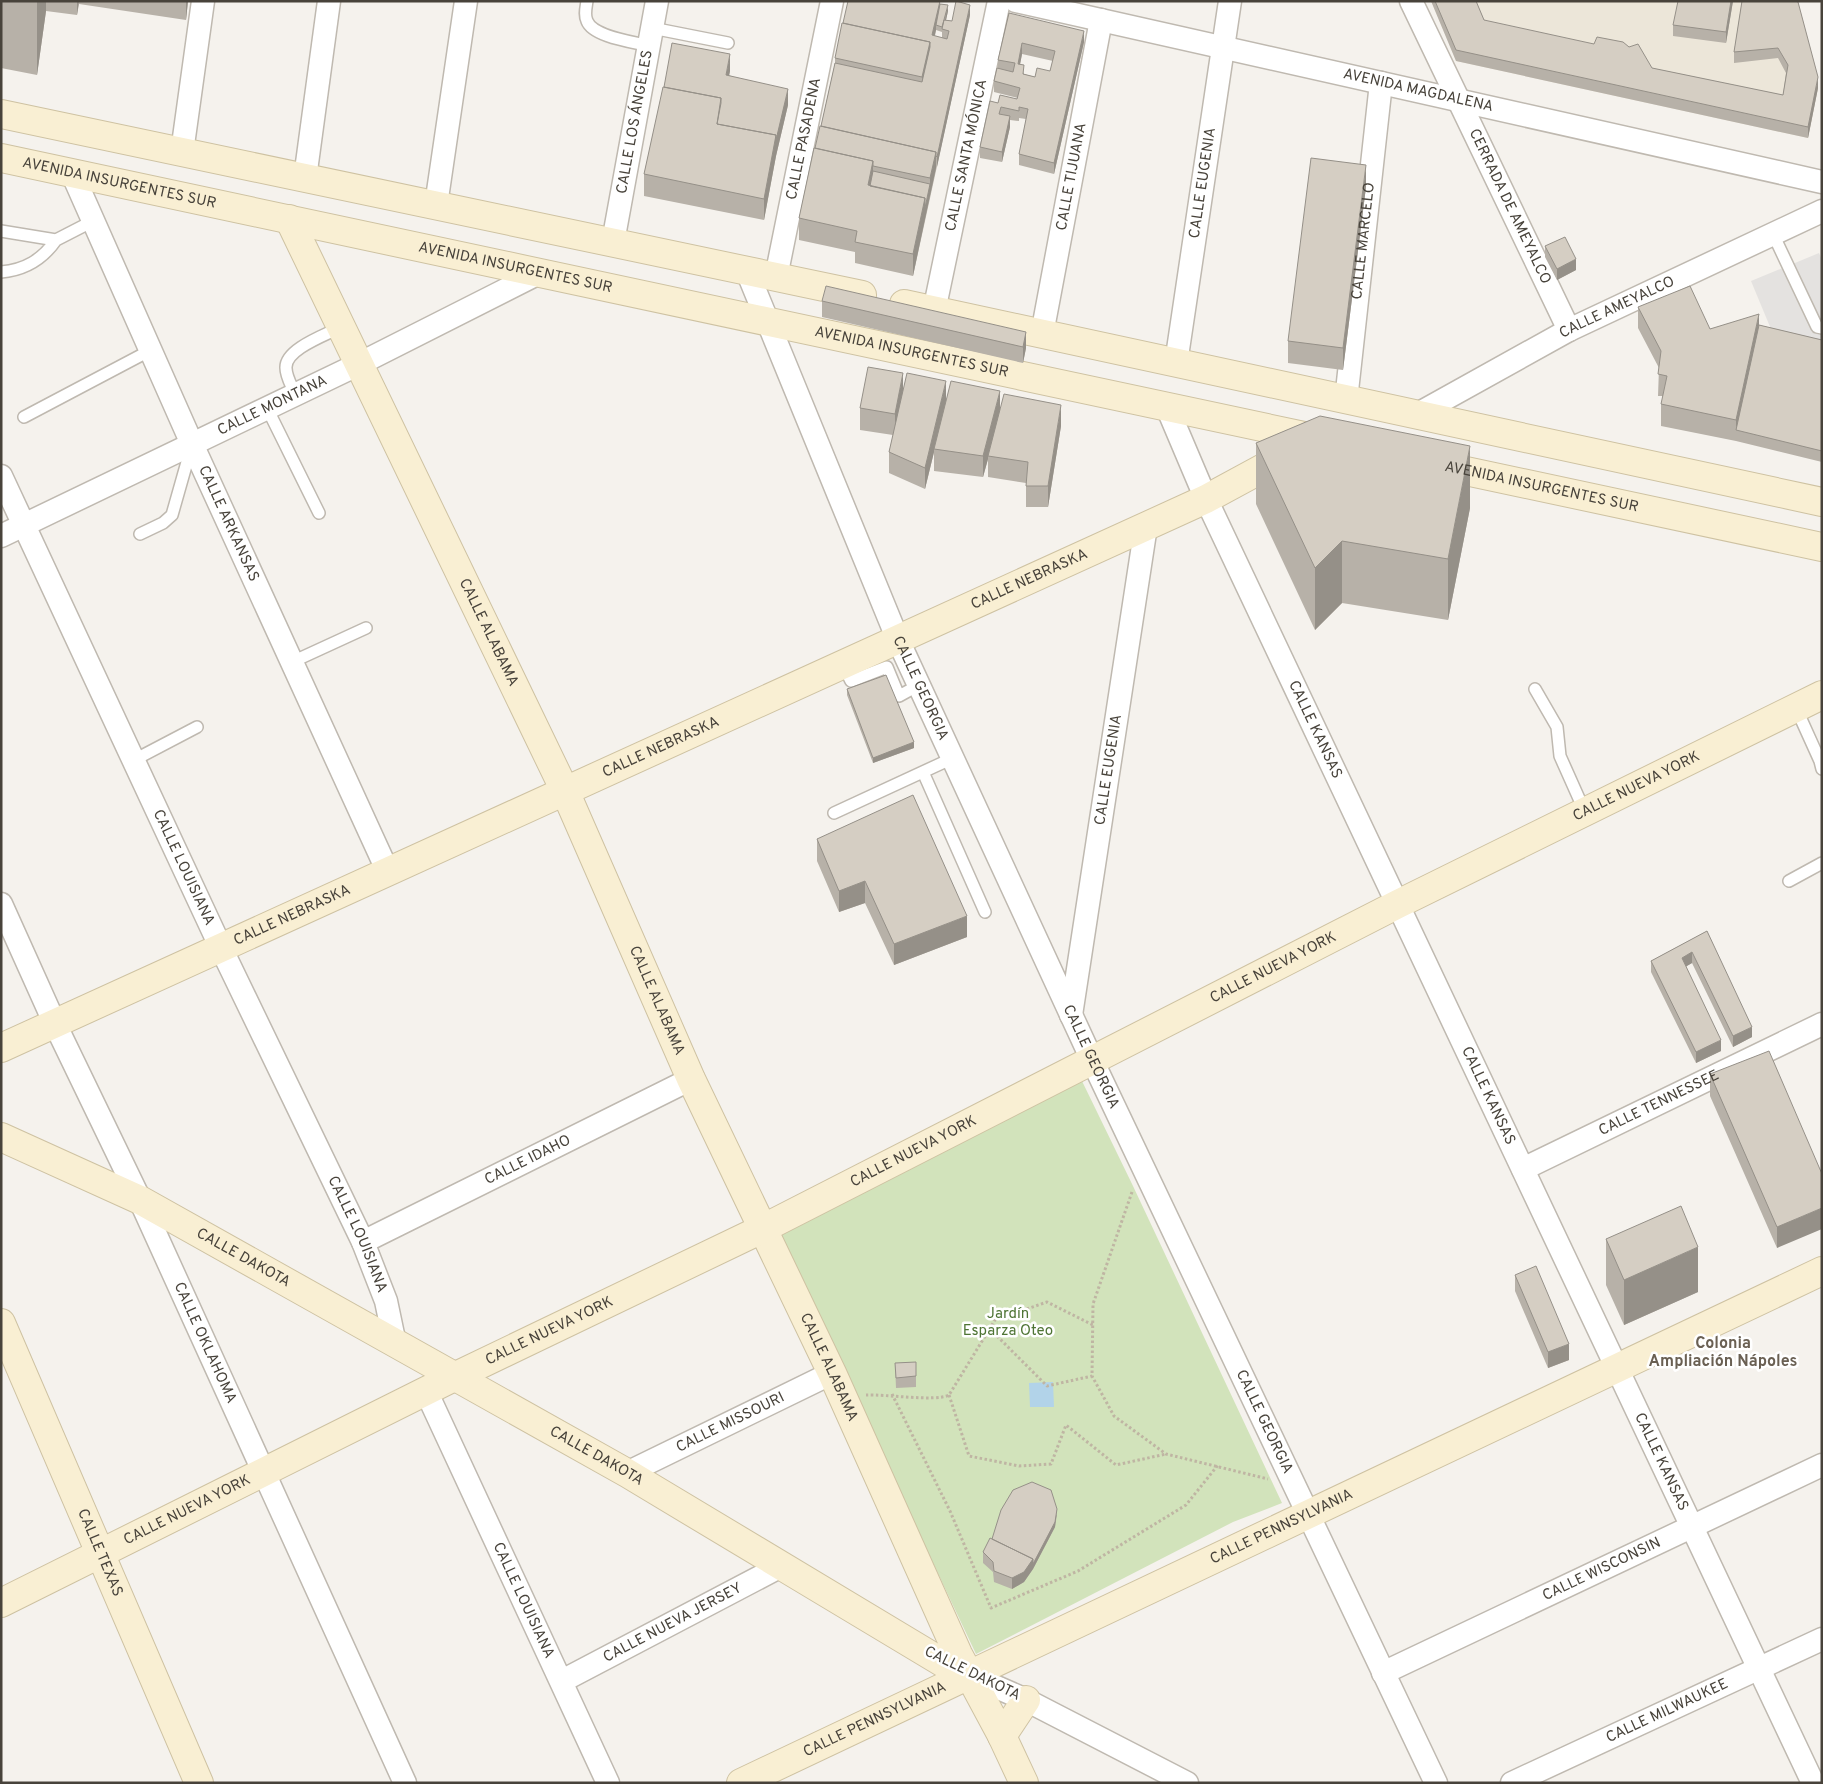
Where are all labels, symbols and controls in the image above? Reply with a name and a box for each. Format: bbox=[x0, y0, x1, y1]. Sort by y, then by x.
street label: CALLE LOS ÁNGELES bbox=[612, 49, 657, 195]
street label: AVENIDA MAGDALENA bbox=[1341, 65, 1495, 117]
street label: CALLE PASADENA bbox=[782, 76, 826, 202]
street label: CALLE SANTA MÓNICA bbox=[941, 78, 992, 233]
street label: CALLE TIJUANA bbox=[1052, 121, 1091, 232]
street label: CALLE EUGENIA bbox=[1185, 126, 1221, 240]
street label: CERRADA DE AMEYALCO bbox=[1464, 126, 1555, 287]
street label: AVENIDA INSURGENTES SUR bbox=[21, 153, 218, 213]
street label: CALLE MARCELO bbox=[1348, 181, 1379, 301]
street label: AVENIDA INSURGENTES SUR bbox=[417, 238, 614, 298]
street label: CALLE AMEYALCO bbox=[1556, 272, 1678, 343]
street label: AVENIDA INSURGENTES SUR bbox=[813, 322, 1010, 382]
street label: CALLE MONTANA bbox=[214, 371, 330, 440]
street label: AVENIDA INSURGENTES SUR bbox=[1443, 457, 1640, 517]
street label: CALLE ARKANSAS bbox=[194, 463, 263, 585]
street label: CALLE NEBRASKA bbox=[968, 545, 1091, 614]
street label: CALLE ALABAMA bbox=[454, 575, 523, 690]
street label: CALLE GEORGIA bbox=[888, 633, 953, 744]
street label: CALLE KANSAS bbox=[1284, 677, 1346, 782]
street label: CALLE NEBRASKA bbox=[599, 713, 722, 782]
street label: CALLE EUGENIA bbox=[1091, 713, 1126, 827]
street label: CALLE NUEVA YORK bbox=[1570, 747, 1703, 826]
street label: CALLE LOUISIANA bbox=[148, 806, 219, 929]
street label: CALLE NEBRASKA bbox=[231, 880, 354, 950]
street label: CALLE NUEVA YORK bbox=[1207, 928, 1340, 1008]
street label: CALLE ALABAMA bbox=[624, 943, 689, 1058]
street label: CALLE GEORGIA bbox=[1058, 1002, 1123, 1112]
street label: CALLE KANSAS bbox=[1457, 1044, 1519, 1148]
street label: CALLE TENNESSEE bbox=[1596, 1066, 1722, 1140]
street label: CALLE NUEVA YORK bbox=[847, 1111, 980, 1192]
street label: CALLE IDAHO bbox=[482, 1131, 574, 1189]
street label: CALLE LOUISIANA bbox=[323, 1173, 391, 1295]
street label: CALLE DAKOTA bbox=[193, 1224, 294, 1292]
street label: CALLE OKLAHOMA bbox=[169, 1279, 241, 1407]
street label: CALLE NUEVA YORK bbox=[482, 1292, 616, 1370]
park label: Jardín Esparza Oteo bbox=[963, 1305, 1053, 1341]
street label: CALLE ALABAMA bbox=[795, 1310, 862, 1425]
district label: Colonia Ampliación Nápoles bbox=[1649, 1334, 1798, 1372]
street label: CALLE GEORGIA bbox=[1231, 1367, 1297, 1477]
street label: CALLE MISSOURI bbox=[673, 1388, 788, 1457]
street label: CALLE KANSAS bbox=[1630, 1410, 1693, 1514]
street label: CALLE DAKOTA bbox=[546, 1422, 647, 1490]
street label: CALLE NUEVA YORK bbox=[120, 1470, 254, 1550]
street label: CALLE PENNSYLVANIA bbox=[1207, 1485, 1356, 1569]
street label: CALLE TEXAS bbox=[73, 1506, 127, 1599]
street label: CALLE WISCONSIN bbox=[1539, 1533, 1664, 1606]
street label: CALLE LOUISIANA bbox=[488, 1539, 558, 1662]
street label: CALLE NUEVA JERSEY bbox=[600, 1579, 746, 1667]
street label: CALLE DAKOTA bbox=[921, 1642, 1023, 1706]
street label: CALLE MILWAUKEE bbox=[1603, 1674, 1731, 1747]
street label: CALLE PENNSYLVANIA bbox=[800, 1678, 949, 1762]

